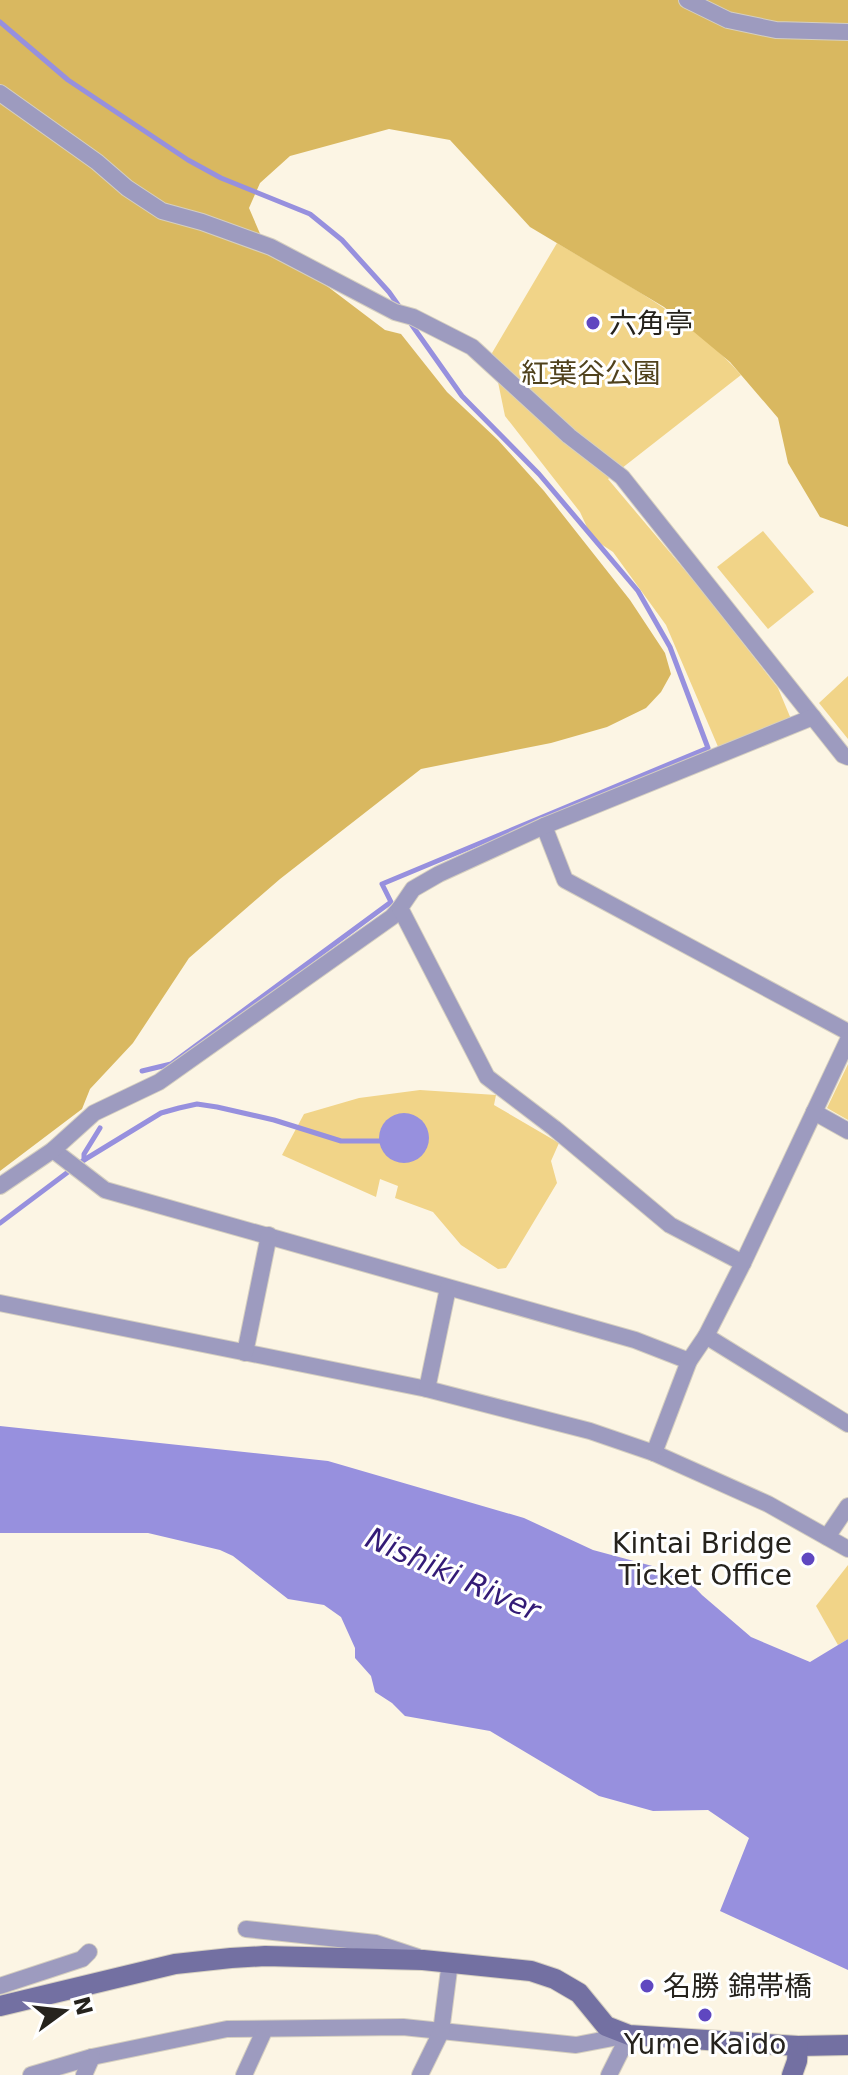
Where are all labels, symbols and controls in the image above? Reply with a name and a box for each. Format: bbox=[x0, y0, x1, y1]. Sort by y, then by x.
place label: 六角亭 bbox=[609, 307, 693, 340]
marker: 六角亭 bbox=[584, 314, 602, 332]
park label: 紅葉谷公園 bbox=[521, 357, 661, 390]
water label: Nishiki River bbox=[361, 1520, 547, 1629]
place label: Kintai Bridge Ticket Office bbox=[612, 1527, 792, 1592]
marker: Kintai Bridge Ticket Office bbox=[799, 1550, 817, 1568]
place label: 名勝 錦帯橋 bbox=[663, 1970, 812, 2003]
north arrow bbox=[24, 1971, 104, 2051]
marker: 名勝 錦帯橋 bbox=[638, 1977, 656, 1995]
text: N bbox=[68, 1994, 97, 2018]
marker: Yume Kaido bbox=[696, 2006, 714, 2024]
place label: Yume Kaido bbox=[623, 2028, 786, 2061]

